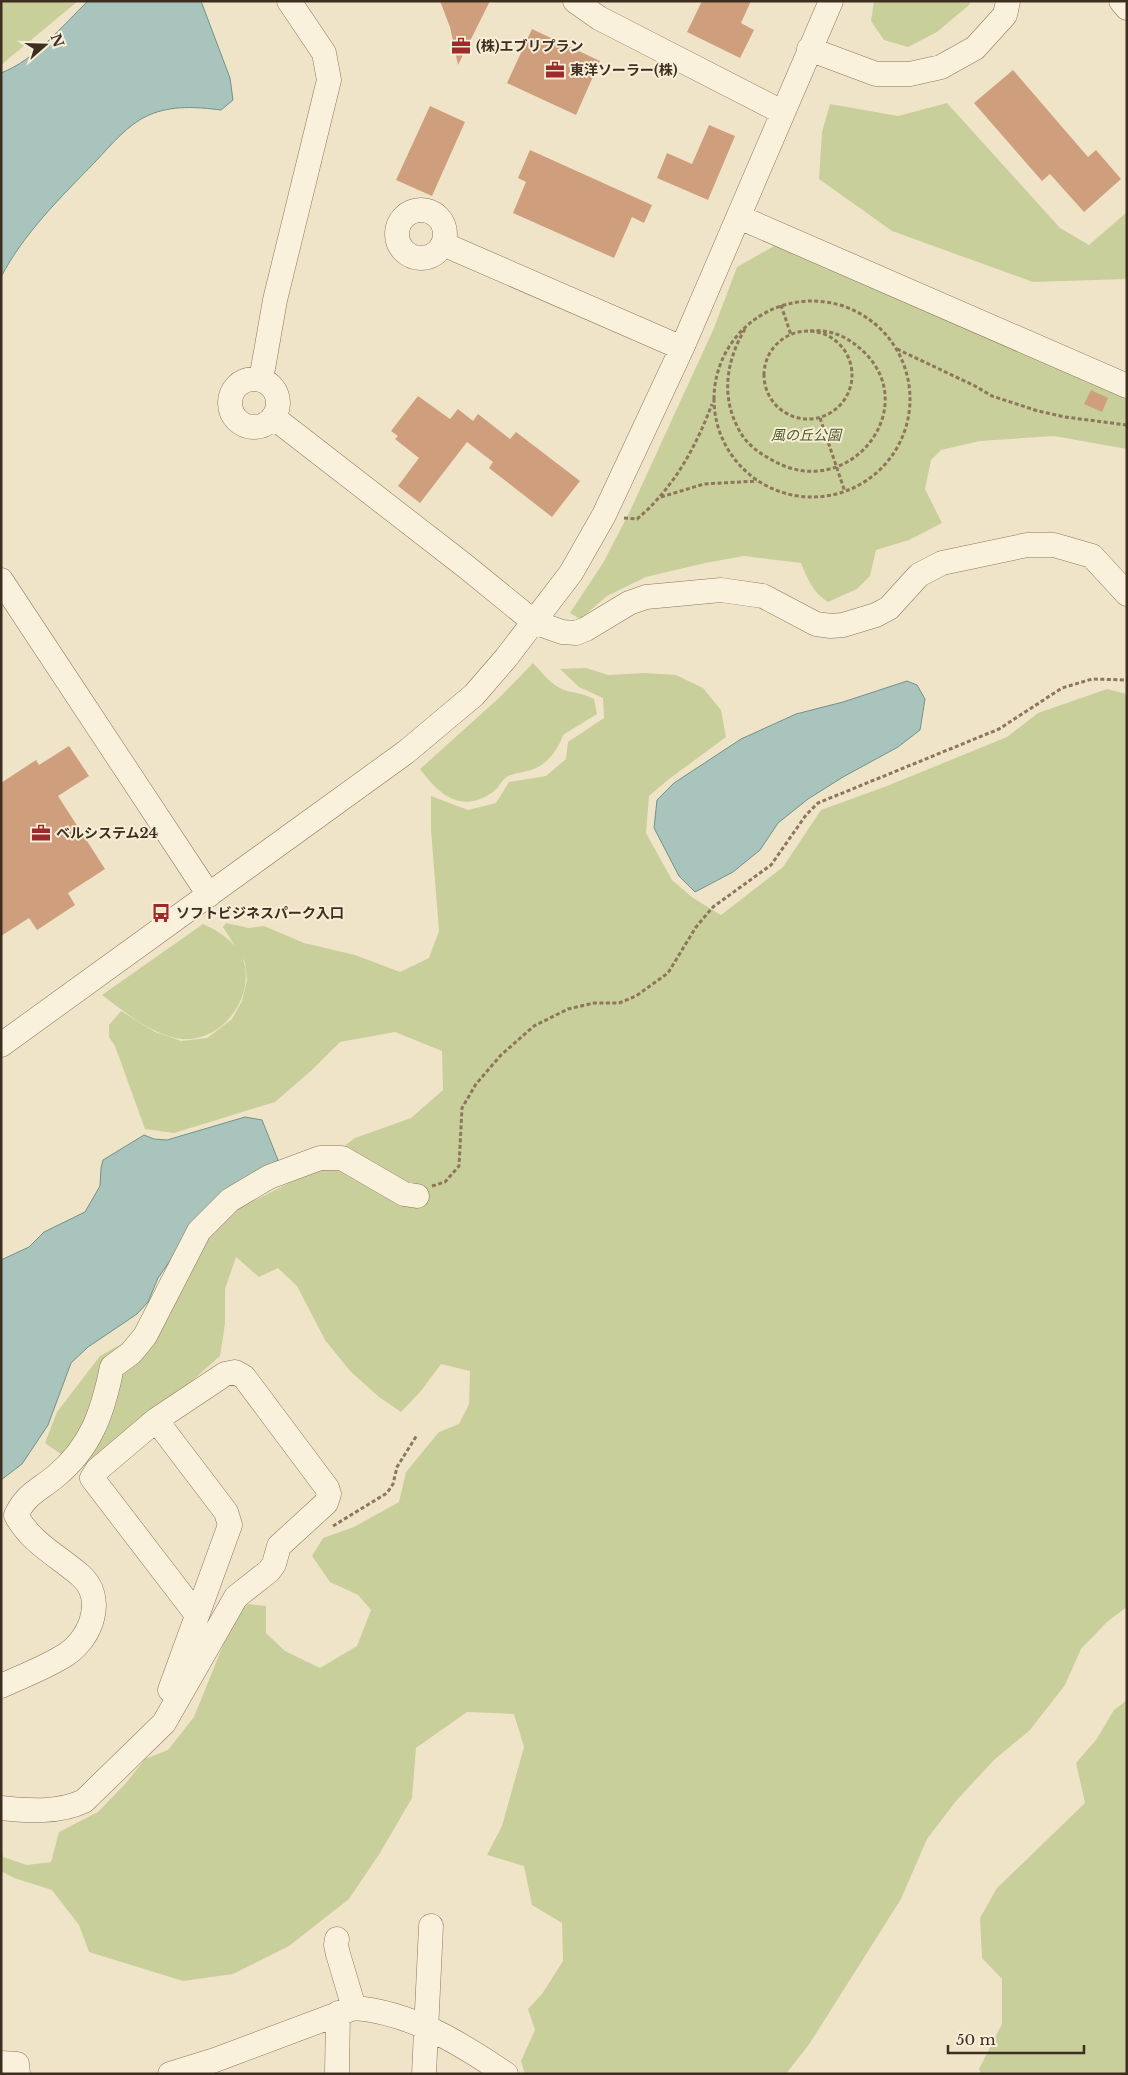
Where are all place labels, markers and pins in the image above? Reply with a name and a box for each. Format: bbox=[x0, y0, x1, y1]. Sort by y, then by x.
office icon: (株)エブリプラン bbox=[450, 35, 472, 57]
place label: (株)エブリプラン bbox=[476, 37, 584, 55]
office icon: 東洋ソーラー(株) bbox=[544, 59, 566, 81]
place label: 東洋ソーラー(株) bbox=[570, 61, 678, 79]
office icon: ベルシステム24 bbox=[30, 822, 52, 844]
place label: ベルシステム24 bbox=[56, 824, 158, 842]
bus stop icon: ソフトビジネスパーク入口 bbox=[150, 902, 172, 924]
place label: ソフトビジネスパーク入口 bbox=[176, 904, 344, 922]

